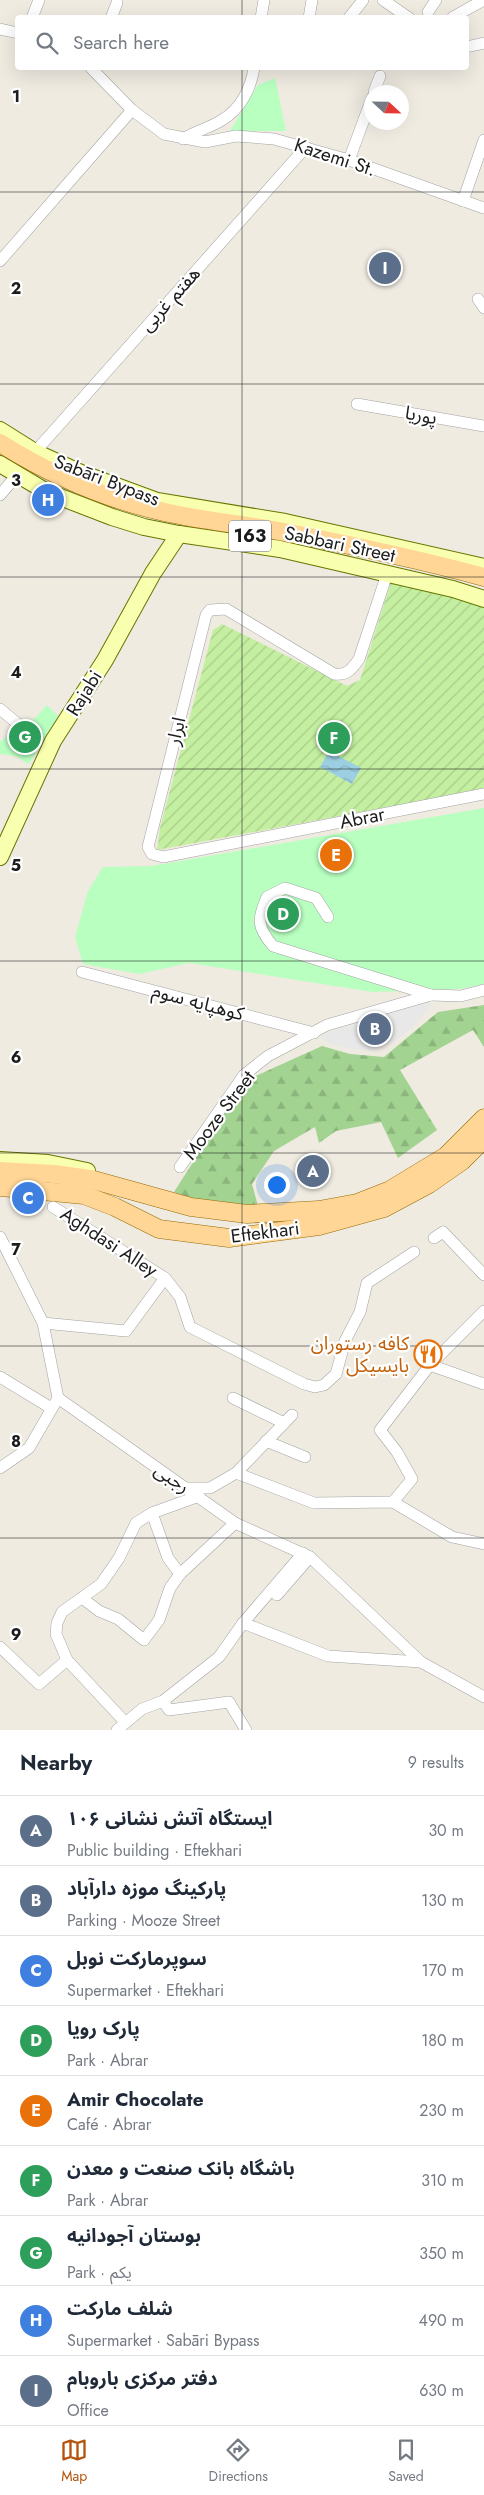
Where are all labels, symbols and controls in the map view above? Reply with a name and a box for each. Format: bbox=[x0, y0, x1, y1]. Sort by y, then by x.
search box bbox=[15, 15, 469, 70]
icon: search bbox=[33, 29, 61, 57]
text: Search here bbox=[73, 29, 169, 56]
text: 1 bbox=[12, 85, 20, 108]
north arrow bbox=[364, 85, 409, 130]
street label: Kazemi St. bbox=[291, 131, 379, 183]
pin: I bbox=[369, 249, 401, 287]
street label: هفتم غربی bbox=[133, 260, 207, 338]
text: 2 bbox=[11, 277, 21, 300]
street label: پوریا bbox=[403, 399, 439, 431]
street label: Sabāri Bypass bbox=[50, 448, 164, 513]
text: 3 bbox=[11, 469, 21, 492]
pin: H bbox=[32, 481, 64, 519]
street label: Sabbari Street bbox=[282, 519, 398, 569]
road number: 163 bbox=[229, 520, 271, 552]
text: 4 bbox=[10, 661, 22, 684]
street label: Rajabi bbox=[59, 665, 109, 721]
street label: ابرار bbox=[159, 714, 193, 749]
pin: G bbox=[9, 718, 41, 756]
pin: F bbox=[318, 719, 350, 757]
street label: Abrar bbox=[337, 800, 387, 836]
pin: E bbox=[320, 836, 352, 874]
text: 5 bbox=[11, 854, 21, 877]
pin: D bbox=[267, 895, 299, 933]
street label: کوهپایه سوم bbox=[149, 977, 248, 1028]
pin: B bbox=[359, 1010, 391, 1048]
text: 6 bbox=[11, 1046, 21, 1069]
street label: Mooze Street bbox=[177, 1065, 262, 1165]
pin: A bbox=[297, 1152, 329, 1190]
your location bbox=[264, 1172, 290, 1198]
pin: C bbox=[12, 1179, 44, 1217]
street label: Aghdasi Alley bbox=[55, 1201, 163, 1284]
street label: Eftekhari bbox=[229, 1214, 301, 1250]
text: 7 bbox=[11, 1238, 21, 1261]
place label: کافه رستوران بایسیکل bbox=[311, 1330, 410, 1379]
restaurant icon: کافه رستوران بایسیکل bbox=[413, 1339, 443, 1369]
text: 8 bbox=[11, 1430, 21, 1453]
street label: رجبی bbox=[149, 1456, 195, 1500]
text: 9 bbox=[11, 1623, 21, 1646]
text: Nearby bbox=[20, 1748, 92, 1778]
text: 9 results bbox=[408, 1751, 464, 1774]
text: ایستگاه آتش نشانی ۱۰۶ bbox=[67, 1805, 272, 1832]
text: A bbox=[30, 1819, 42, 1842]
text: 30 m bbox=[428, 1819, 464, 1842]
text: Public building · Eftekhari bbox=[67, 1839, 242, 1862]
text: پارکینگ موزه دارآباد bbox=[67, 1875, 226, 1902]
text: B bbox=[31, 1889, 41, 1912]
text: 130 m bbox=[421, 1889, 464, 1912]
text: Parking · Mooze Street bbox=[67, 1909, 220, 1932]
text: سوپرمارکت نوبل bbox=[67, 1945, 207, 1972]
text: C bbox=[30, 1959, 42, 1982]
text: 170 m bbox=[422, 1959, 464, 1982]
text: Supermarket · Eftekhari bbox=[67, 1979, 224, 2002]
text: پارک رویا bbox=[67, 2015, 140, 2042]
text: D bbox=[30, 2029, 42, 2052]
text: 180 m bbox=[421, 2029, 464, 2052]
text: Park · Abrar bbox=[67, 2049, 148, 2072]
text: Amir Chocolate bbox=[67, 2086, 204, 2113]
text: E bbox=[31, 2099, 41, 2122]
text: 230 m bbox=[419, 2099, 464, 2122]
text: Café · Abrar bbox=[67, 2113, 151, 2136]
text: باشگاه بانک صنعت و معدن bbox=[67, 2155, 295, 2182]
text: F bbox=[32, 2169, 40, 2192]
text: 310 m bbox=[421, 2169, 464, 2192]
text: Park · Abrar bbox=[67, 2189, 148, 2212]
text: بوستان آجودانیه bbox=[67, 2222, 201, 2249]
text: G bbox=[29, 2242, 43, 2265]
text: 350 m bbox=[419, 2242, 464, 2265]
text: Park · یکم bbox=[67, 2261, 132, 2284]
text: شلف مارکت bbox=[67, 2295, 173, 2322]
text: H bbox=[30, 2309, 42, 2332]
text: 490 m bbox=[419, 2309, 464, 2332]
text: Supermarket · Sabāri Bypass bbox=[67, 2329, 259, 2352]
text: دفتر مرکزی باروبام bbox=[67, 2365, 218, 2392]
text: I bbox=[33, 2379, 39, 2402]
text: 630 m bbox=[419, 2379, 464, 2402]
text: Office bbox=[67, 2399, 109, 2422]
tab: Map bbox=[60, 2436, 88, 2486]
tab: Directions bbox=[209, 2436, 268, 2486]
tab: Saved bbox=[388, 2436, 424, 2486]

